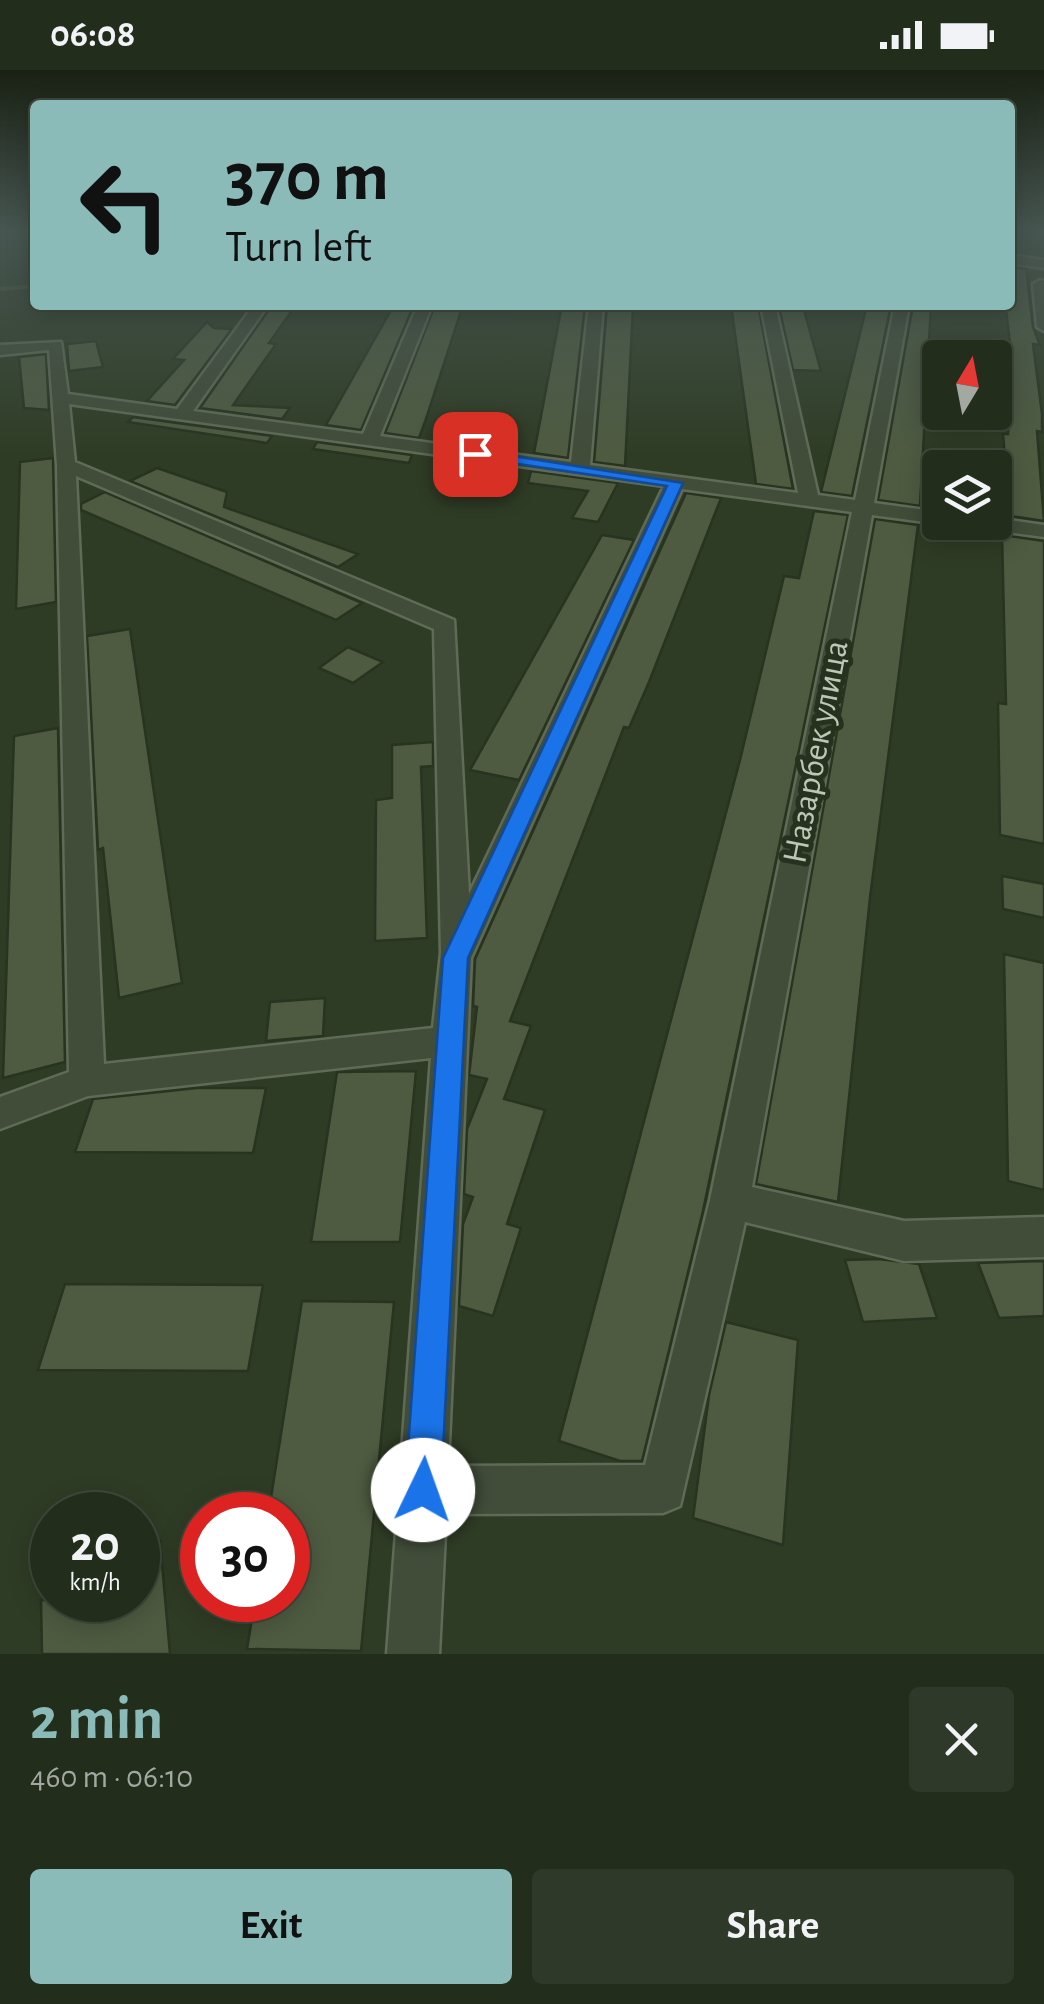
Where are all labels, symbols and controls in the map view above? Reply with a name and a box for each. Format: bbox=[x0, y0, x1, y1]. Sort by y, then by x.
text: 06:08 bbox=[50, 16, 135, 54]
icon: left bbox=[60, 140, 190, 270]
text: 370 m bbox=[225, 143, 389, 213]
text: Turn left bbox=[225, 225, 372, 270]
north arrow bbox=[922, 340, 1012, 430]
map controls bbox=[922, 340, 1012, 540]
pin bbox=[433, 412, 518, 497]
icon: arrive bbox=[448, 427, 503, 482]
button: layers bbox=[922, 450, 1012, 540]
street label: Назарбек улица bbox=[777, 637, 855, 867]
position arrow bbox=[371, 1438, 475, 1542]
speed limit sign: 30 bbox=[180, 1492, 310, 1622]
text: 20 bbox=[70, 1520, 120, 1570]
text: km/h bbox=[69, 1570, 121, 1595]
button: close bbox=[909, 1687, 1014, 1792]
text: 2 min bbox=[30, 1690, 163, 1750]
text: 460 m · 06:10 bbox=[30, 1761, 193, 1793]
button: Exit bbox=[30, 1869, 512, 1984]
button: Share bbox=[532, 1869, 1014, 1984]

